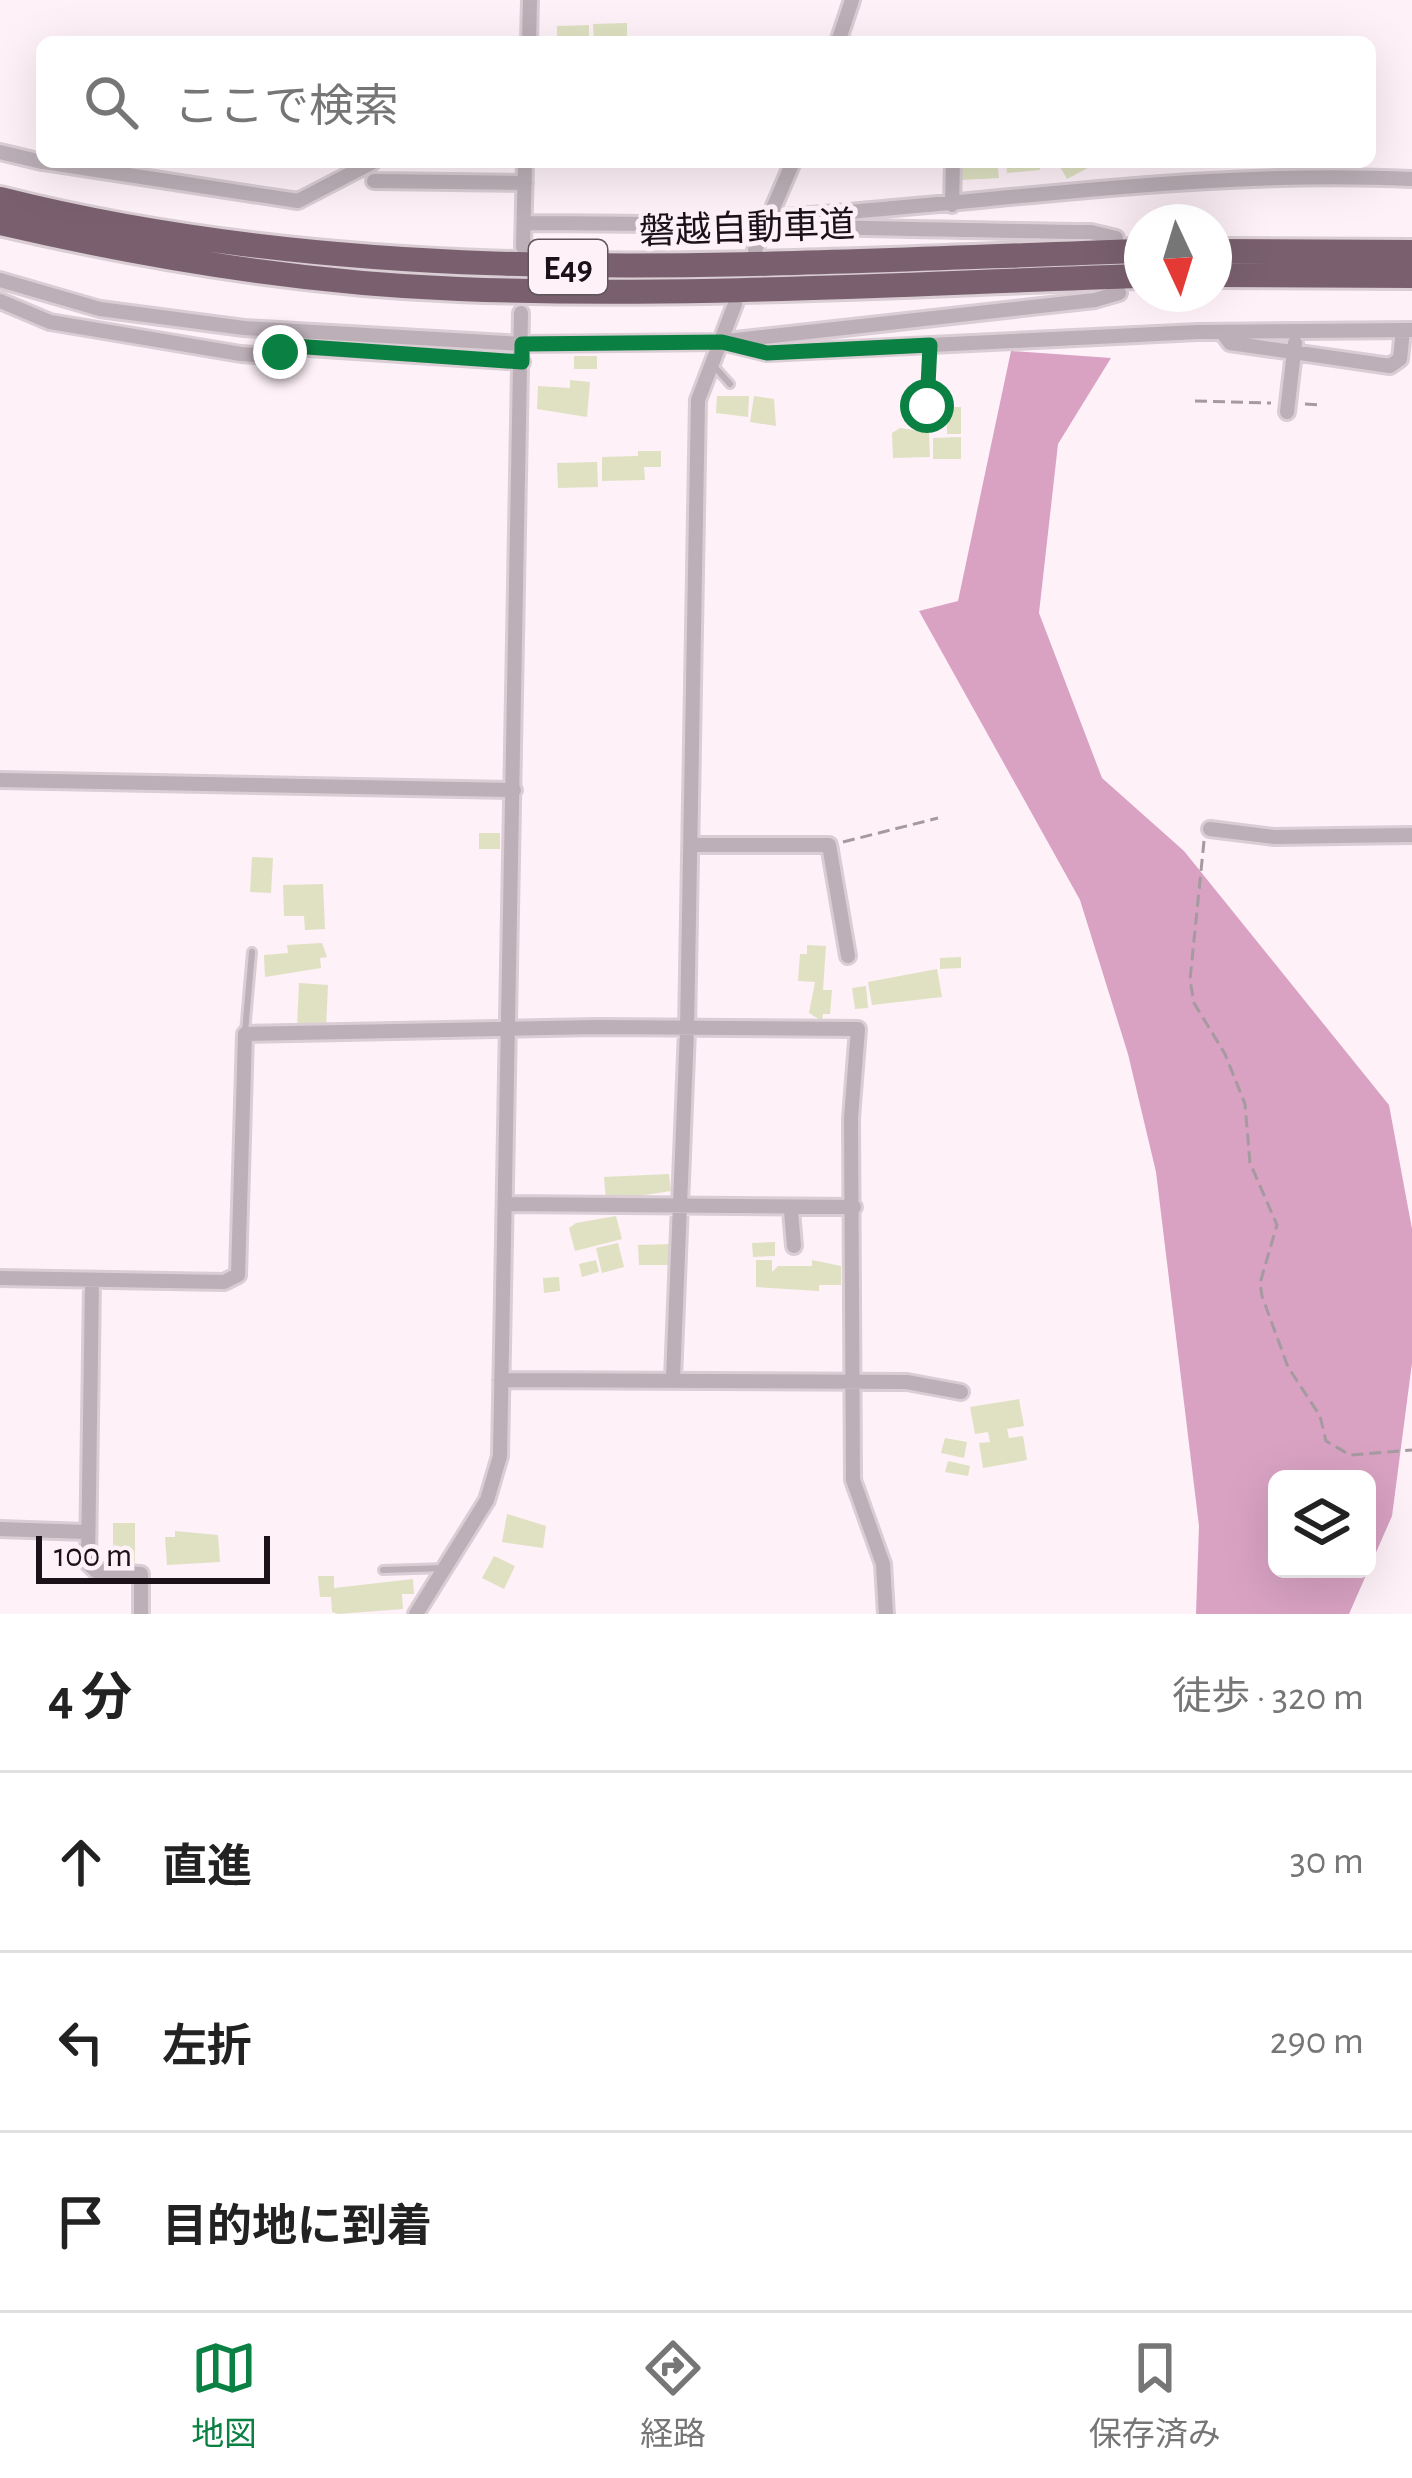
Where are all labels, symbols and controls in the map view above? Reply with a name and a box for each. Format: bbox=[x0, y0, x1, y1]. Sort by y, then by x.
search box bbox=[36, 36, 1376, 168]
icon: search bbox=[78, 69, 144, 135]
text: ここで検索 bbox=[174, 85, 399, 130]
north arrow bbox=[1124, 204, 1232, 312]
street label: 磐越自動車道 bbox=[638, 205, 856, 251]
road number: E49 bbox=[529, 240, 607, 294]
route end bbox=[253, 325, 307, 379]
route start bbox=[900, 379, 954, 433]
map controls bbox=[1268, 1470, 1376, 1578]
button: layers bbox=[1268, 1470, 1376, 1578]
scale bar bbox=[36, 1530, 270, 1583]
text: 100 m bbox=[54, 1540, 132, 1573]
text: 4 分 bbox=[48, 1673, 132, 1724]
text: 徒歩 · 320 m bbox=[1172, 1678, 1364, 1717]
icon: ahead bbox=[48, 1829, 114, 1895]
text: 30 m bbox=[1290, 1842, 1364, 1881]
text: 直進 bbox=[162, 1845, 252, 1890]
icon: left bbox=[48, 2009, 114, 2075]
text: 290 m bbox=[1270, 2022, 1364, 2061]
text: 左折 bbox=[162, 2025, 252, 2070]
icon: arrive bbox=[48, 2189, 114, 2255]
text: 目的地に到着 bbox=[162, 2205, 432, 2250]
tab: 地図 bbox=[191, 2335, 257, 2456]
tab: 経路 bbox=[640, 2335, 706, 2456]
tab: 保存済み bbox=[1089, 2335, 1221, 2456]

